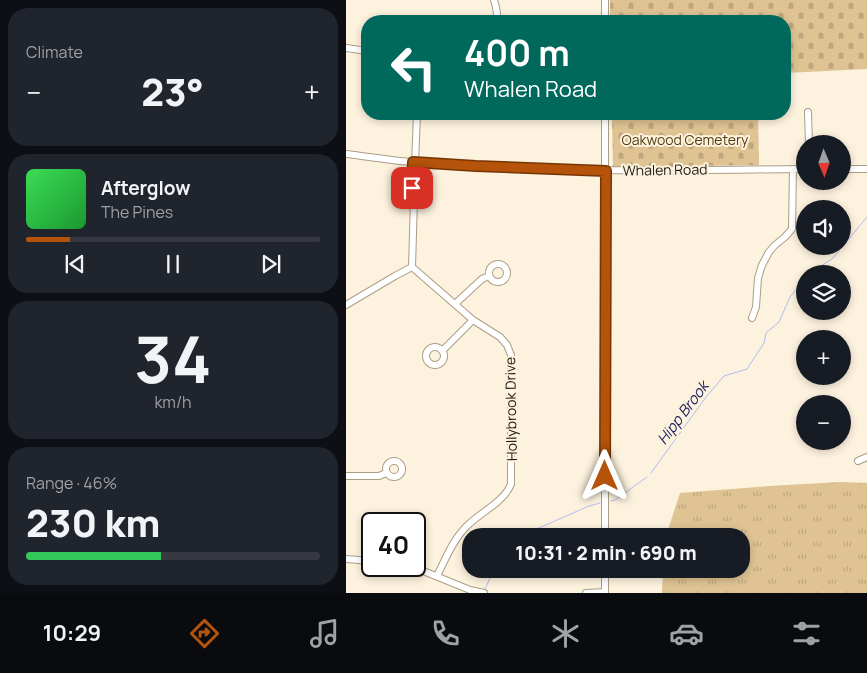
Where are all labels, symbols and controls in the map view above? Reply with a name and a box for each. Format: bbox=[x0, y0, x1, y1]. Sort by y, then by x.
text: 400 m bbox=[464, 29, 570, 77]
icon: left bbox=[381, 35, 446, 100]
text: Climate bbox=[26, 41, 83, 63]
text: 23° bbox=[141, 65, 204, 117]
text: − bbox=[26, 73, 41, 111]
text: + bbox=[304, 73, 320, 111]
text: Whalen Road bbox=[464, 74, 597, 104]
park label: Oakwood Cemetery bbox=[622, 130, 749, 149]
north arrow bbox=[796, 135, 851, 190]
map controls bbox=[796, 135, 851, 450]
street label: Whalen Road bbox=[622, 159, 708, 180]
pin bbox=[391, 167, 433, 209]
icon: arrive bbox=[398, 174, 426, 202]
text: Afterglow bbox=[101, 175, 190, 201]
button: sound bbox=[796, 200, 851, 255]
text: The Pines bbox=[101, 201, 173, 223]
icon: previous bbox=[61, 250, 89, 278]
icon: pause bbox=[159, 250, 187, 278]
icon: next bbox=[257, 250, 285, 278]
button: layers bbox=[796, 265, 851, 320]
text: 34 bbox=[134, 314, 212, 403]
button: + bbox=[796, 330, 851, 385]
street label: Hollybrook Drive bbox=[500, 357, 521, 461]
water label: Hipp Brook bbox=[652, 375, 715, 449]
text: km/h bbox=[154, 391, 192, 413]
button: − bbox=[796, 395, 851, 450]
position arrow bbox=[578, 449, 630, 501]
text: Range · 46% bbox=[26, 472, 117, 494]
text: 230 km bbox=[26, 496, 160, 548]
speed limit sign: 40 bbox=[361, 512, 426, 577]
text: 10:31 · 2 min · 690 m bbox=[515, 540, 697, 566]
icon: directions bbox=[187, 616, 222, 651]
icon: music bbox=[307, 616, 342, 651]
icon: phone bbox=[428, 616, 463, 651]
icon: climate bbox=[548, 616, 583, 651]
icon: car bbox=[669, 616, 704, 651]
icon: filters bbox=[789, 616, 824, 651]
text: 10:29 bbox=[43, 618, 101, 648]

